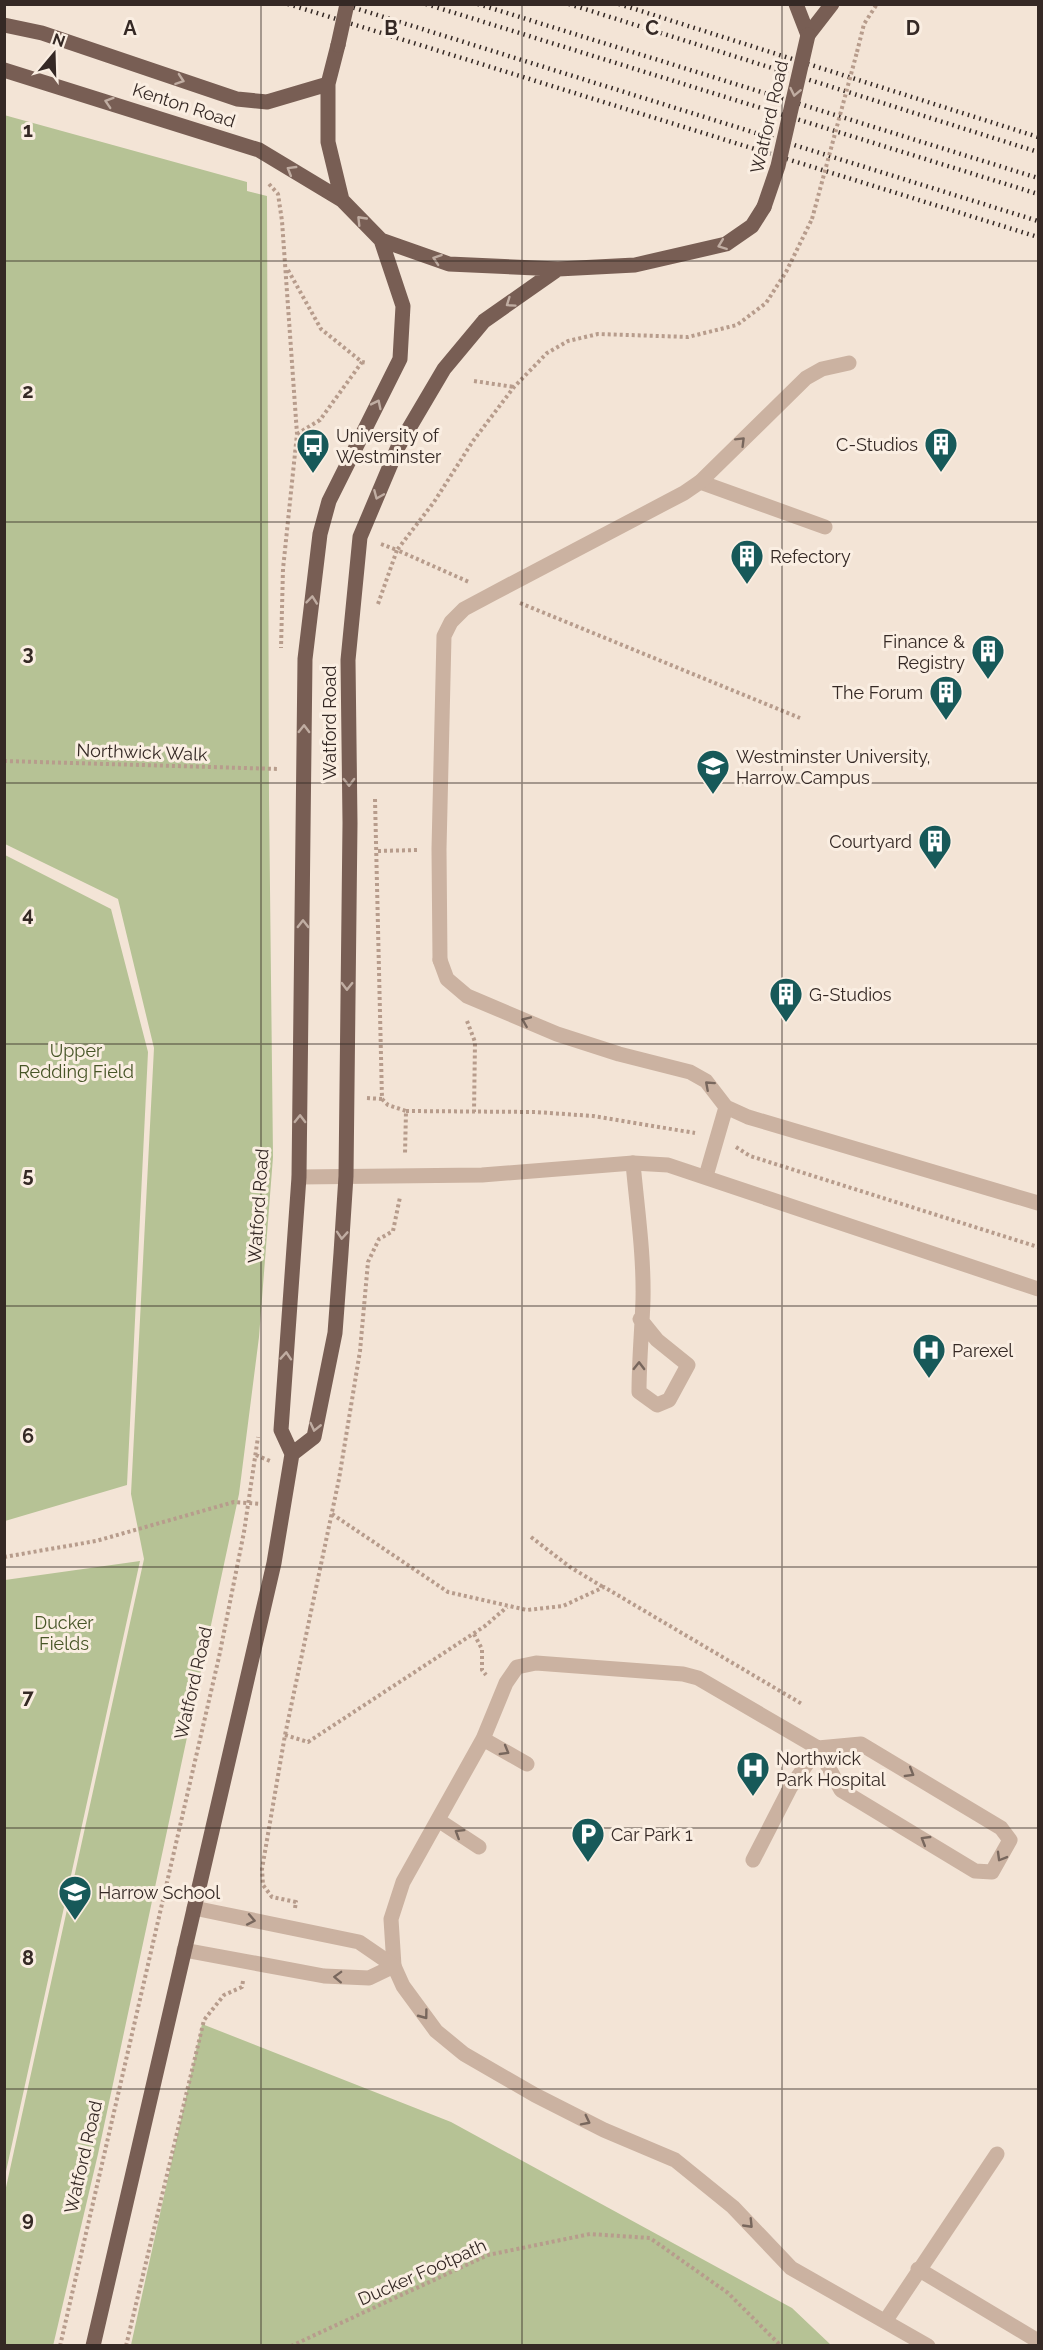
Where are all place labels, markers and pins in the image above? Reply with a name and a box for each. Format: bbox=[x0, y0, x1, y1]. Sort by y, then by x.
place label: University of Westminster bbox=[336, 425, 442, 467]
building icon: C-Studios bbox=[923, 426, 959, 473]
bus stop icon: University of Westminster bbox=[295, 427, 331, 474]
place label: C-Studios bbox=[836, 434, 918, 455]
building icon: Refectory bbox=[729, 538, 765, 585]
place label: Refectory bbox=[770, 546, 851, 567]
place label: Finance & Registry bbox=[883, 631, 965, 673]
building icon: Finance & Registry bbox=[970, 633, 1006, 680]
building icon: The Forum bbox=[928, 674, 964, 721]
place label: The Forum bbox=[832, 682, 923, 703]
place label: Westminster University, Harrow Campus bbox=[736, 746, 931, 788]
school or university icon: Westminster University, Harrow Campus bbox=[695, 748, 731, 795]
building icon: Courtyard bbox=[917, 823, 953, 870]
place label: Courtyard bbox=[829, 831, 912, 852]
building icon: G-Studios bbox=[768, 976, 804, 1023]
place label: G-Studios bbox=[809, 984, 892, 1005]
hospital icon: Parexel bbox=[911, 1332, 947, 1379]
place label: Parexel bbox=[952, 1340, 1013, 1361]
place label: Northwick Park Hospital bbox=[776, 1748, 886, 1790]
hospital icon: Northwick Park Hospital bbox=[735, 1750, 771, 1797]
parking icon: Car Park 1 bbox=[570, 1816, 606, 1863]
place label: Car Park 1 bbox=[611, 1824, 693, 1845]
school or university icon: Harrow School bbox=[57, 1874, 93, 1921]
place label: Harrow School bbox=[98, 1882, 220, 1903]

